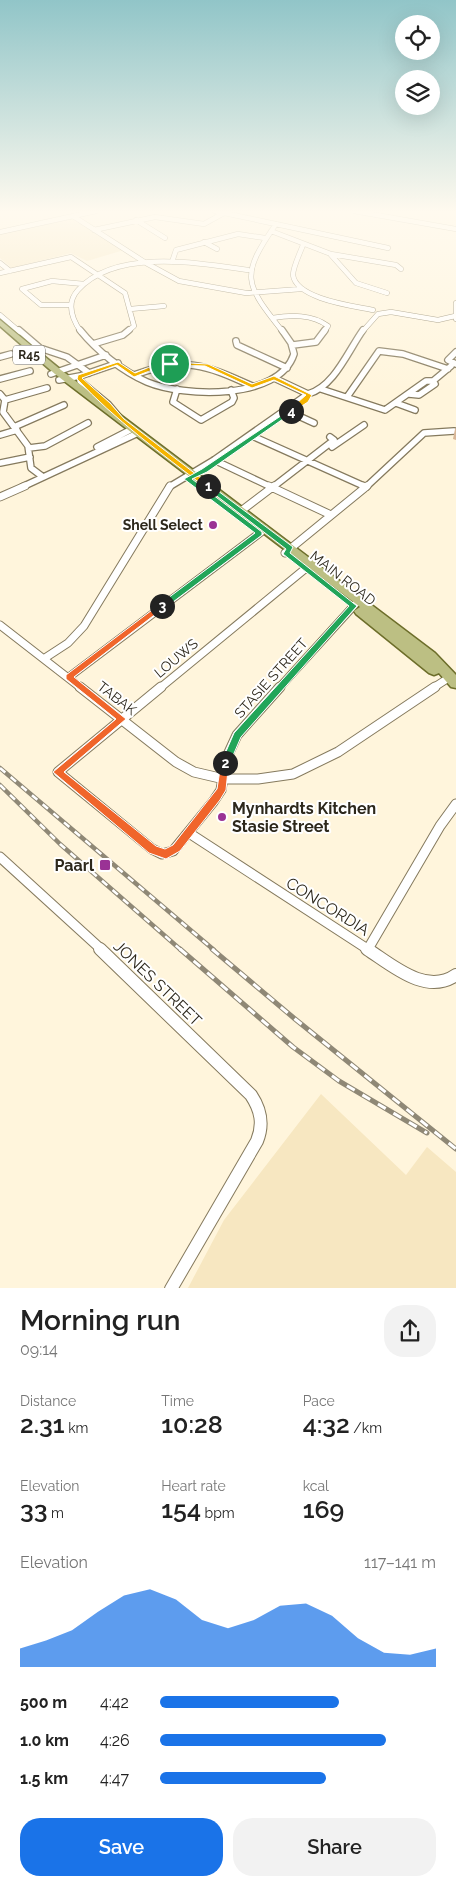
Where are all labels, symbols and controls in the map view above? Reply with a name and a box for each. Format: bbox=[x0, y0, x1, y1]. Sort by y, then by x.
map controls bbox=[395, 15, 440, 115]
button: locate bbox=[395, 15, 440, 60]
button: layers bbox=[395, 70, 440, 115]
pin bbox=[149, 343, 191, 385]
road number: R45 bbox=[13, 346, 45, 364]
icon: arrive bbox=[156, 350, 184, 378]
pin: 4 bbox=[278, 398, 304, 424]
text: 4 bbox=[288, 403, 296, 419]
pin: 1 bbox=[196, 474, 220, 498]
text: 1 bbox=[205, 478, 212, 494]
place label: Shell Select bbox=[123, 517, 204, 533]
marker: Shell Select bbox=[207, 519, 219, 531]
street label: MAIN ROAD bbox=[307, 548, 379, 608]
pin: 3 bbox=[150, 594, 174, 618]
text: 3 bbox=[159, 598, 166, 614]
street label: LOUWS bbox=[151, 635, 201, 681]
street label: STASIE STREET bbox=[231, 635, 311, 721]
street label: TABAK bbox=[94, 678, 140, 718]
pin: 2 bbox=[212, 750, 238, 776]
text: 2 bbox=[222, 755, 229, 771]
place label: Mynhardts Kitchen Stasie Street bbox=[232, 799, 376, 836]
marker: Mynhardts Kitchen Stasie Street bbox=[216, 811, 228, 823]
place label: Paarl bbox=[55, 856, 95, 875]
marker: Paarl bbox=[98, 858, 112, 872]
street label: CONCORDIA bbox=[283, 873, 373, 940]
street label: JONES STREET bbox=[110, 937, 206, 1030]
text: Morning run bbox=[20, 1304, 180, 1337]
button: share bbox=[384, 1305, 436, 1357]
text: 09:14 bbox=[20, 1340, 58, 1359]
text: Distance bbox=[20, 1393, 76, 1409]
text: Time bbox=[161, 1393, 194, 1409]
text: Pace bbox=[303, 1393, 335, 1409]
text: 2.31 bbox=[20, 1409, 65, 1439]
text: 10:28 bbox=[161, 1409, 223, 1439]
text: 4:32 bbox=[303, 1409, 350, 1439]
text: km bbox=[65, 1420, 88, 1436]
text: /km bbox=[350, 1420, 382, 1436]
text: Elevation bbox=[20, 1478, 79, 1494]
text: Heart rate bbox=[161, 1478, 226, 1494]
text: kcal bbox=[303, 1478, 329, 1494]
text: 33 bbox=[20, 1494, 47, 1524]
text: 154 bbox=[161, 1494, 201, 1524]
text: 169 bbox=[303, 1494, 344, 1524]
text: m bbox=[47, 1505, 64, 1521]
text: bpm bbox=[201, 1505, 235, 1521]
text: Elevation bbox=[20, 1553, 88, 1572]
text: 117–141 m bbox=[364, 1553, 436, 1572]
text: 500 m bbox=[20, 1693, 67, 1712]
text: 4:42 bbox=[100, 1693, 129, 1712]
text: 1.0 km bbox=[20, 1731, 69, 1750]
text: 4:26 bbox=[100, 1731, 130, 1750]
text: 1.5 km bbox=[20, 1769, 68, 1788]
text: 4:47 bbox=[100, 1769, 129, 1788]
button: Save bbox=[20, 1818, 223, 1876]
button: Share bbox=[233, 1818, 436, 1876]

